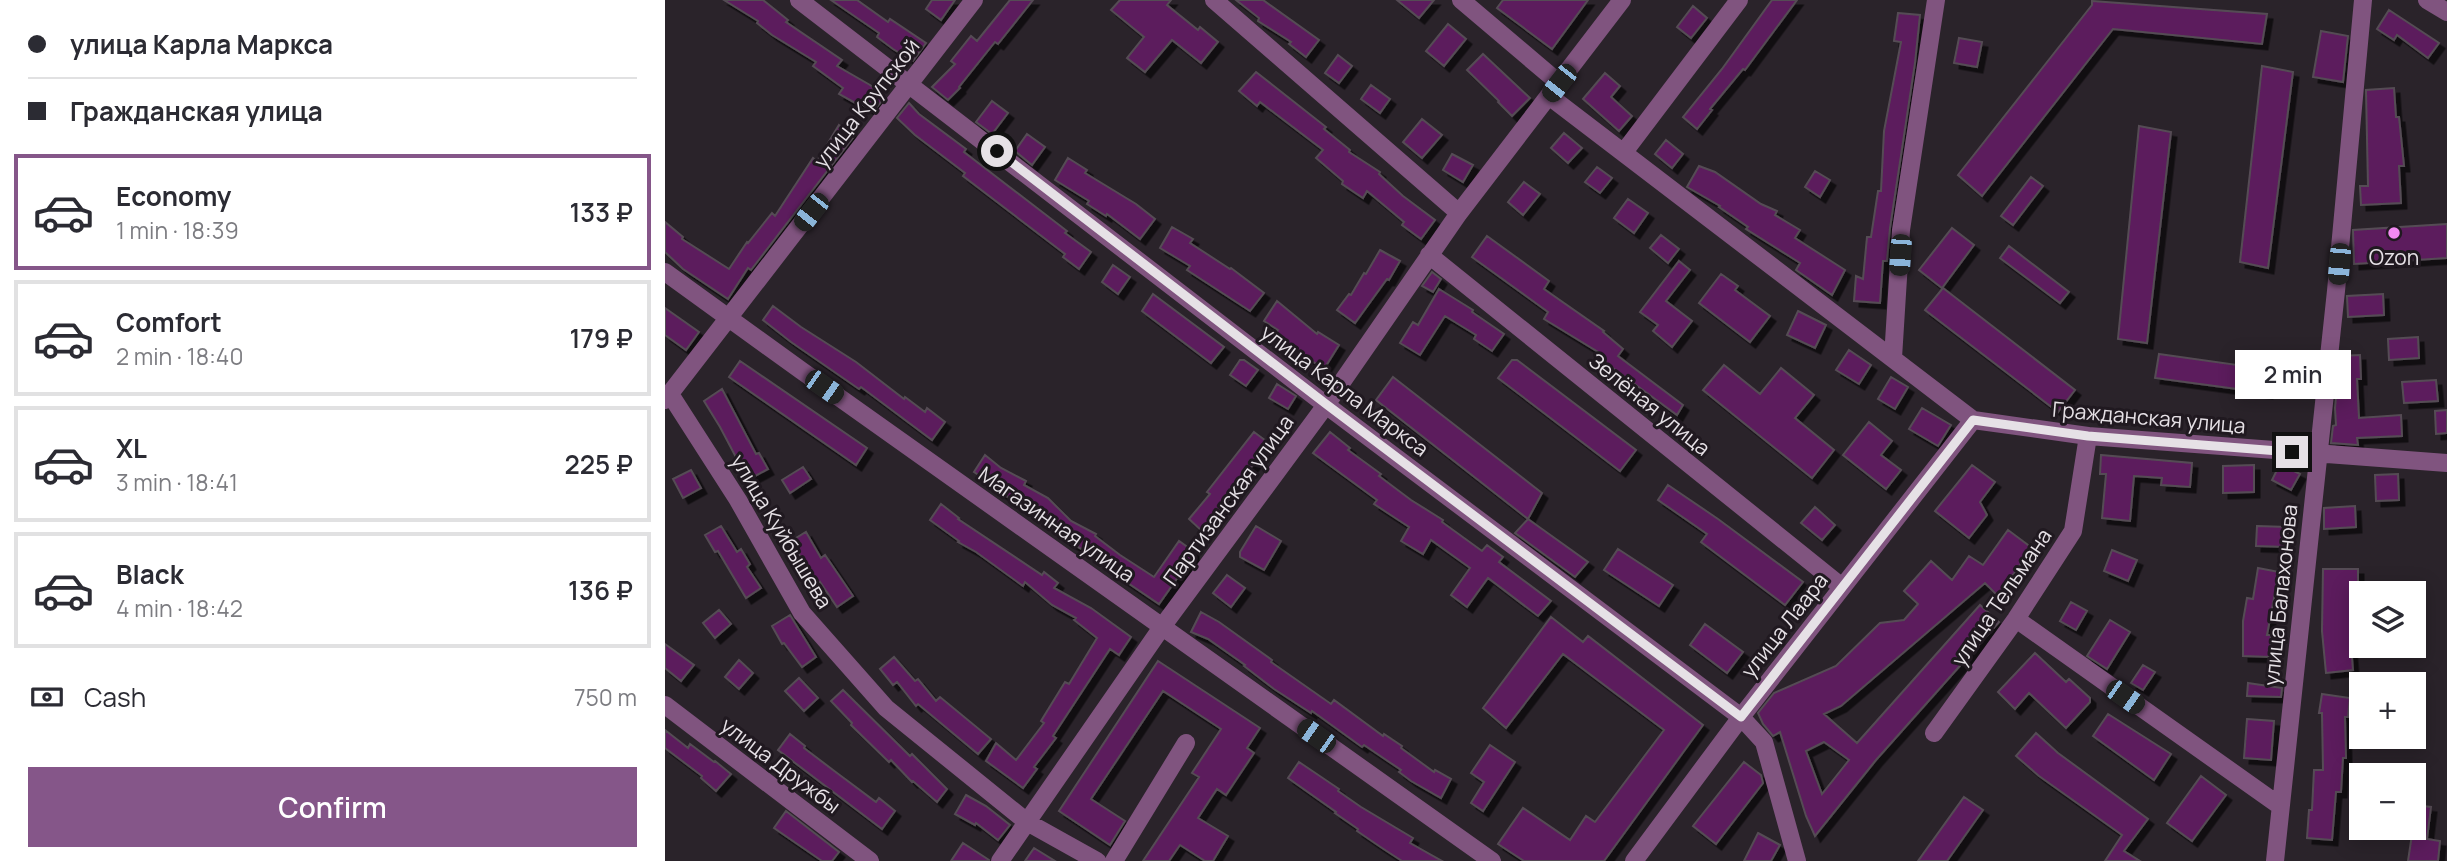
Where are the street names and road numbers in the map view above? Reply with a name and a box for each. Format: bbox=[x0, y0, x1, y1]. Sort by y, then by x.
street label: улица Крупской bbox=[807, 32, 925, 174]
street label: улица Карла Маркса bbox=[1255, 318, 1435, 462]
street label: Зелёная улица bbox=[1584, 346, 1716, 462]
street label: Гражданская улица bbox=[2051, 395, 2247, 439]
street label: Партизанская улица bbox=[1156, 409, 1300, 591]
street label: улица Куйбышева bbox=[725, 449, 839, 613]
street label: Магазинная улица bbox=[973, 460, 1141, 588]
street label: улица Балахонова bbox=[2257, 503, 2303, 687]
street label: улица Тельмана bbox=[1945, 523, 2057, 671]
street label: улица Лаара bbox=[1734, 567, 1834, 683]
street label: улица Дружбы bbox=[715, 711, 847, 819]

